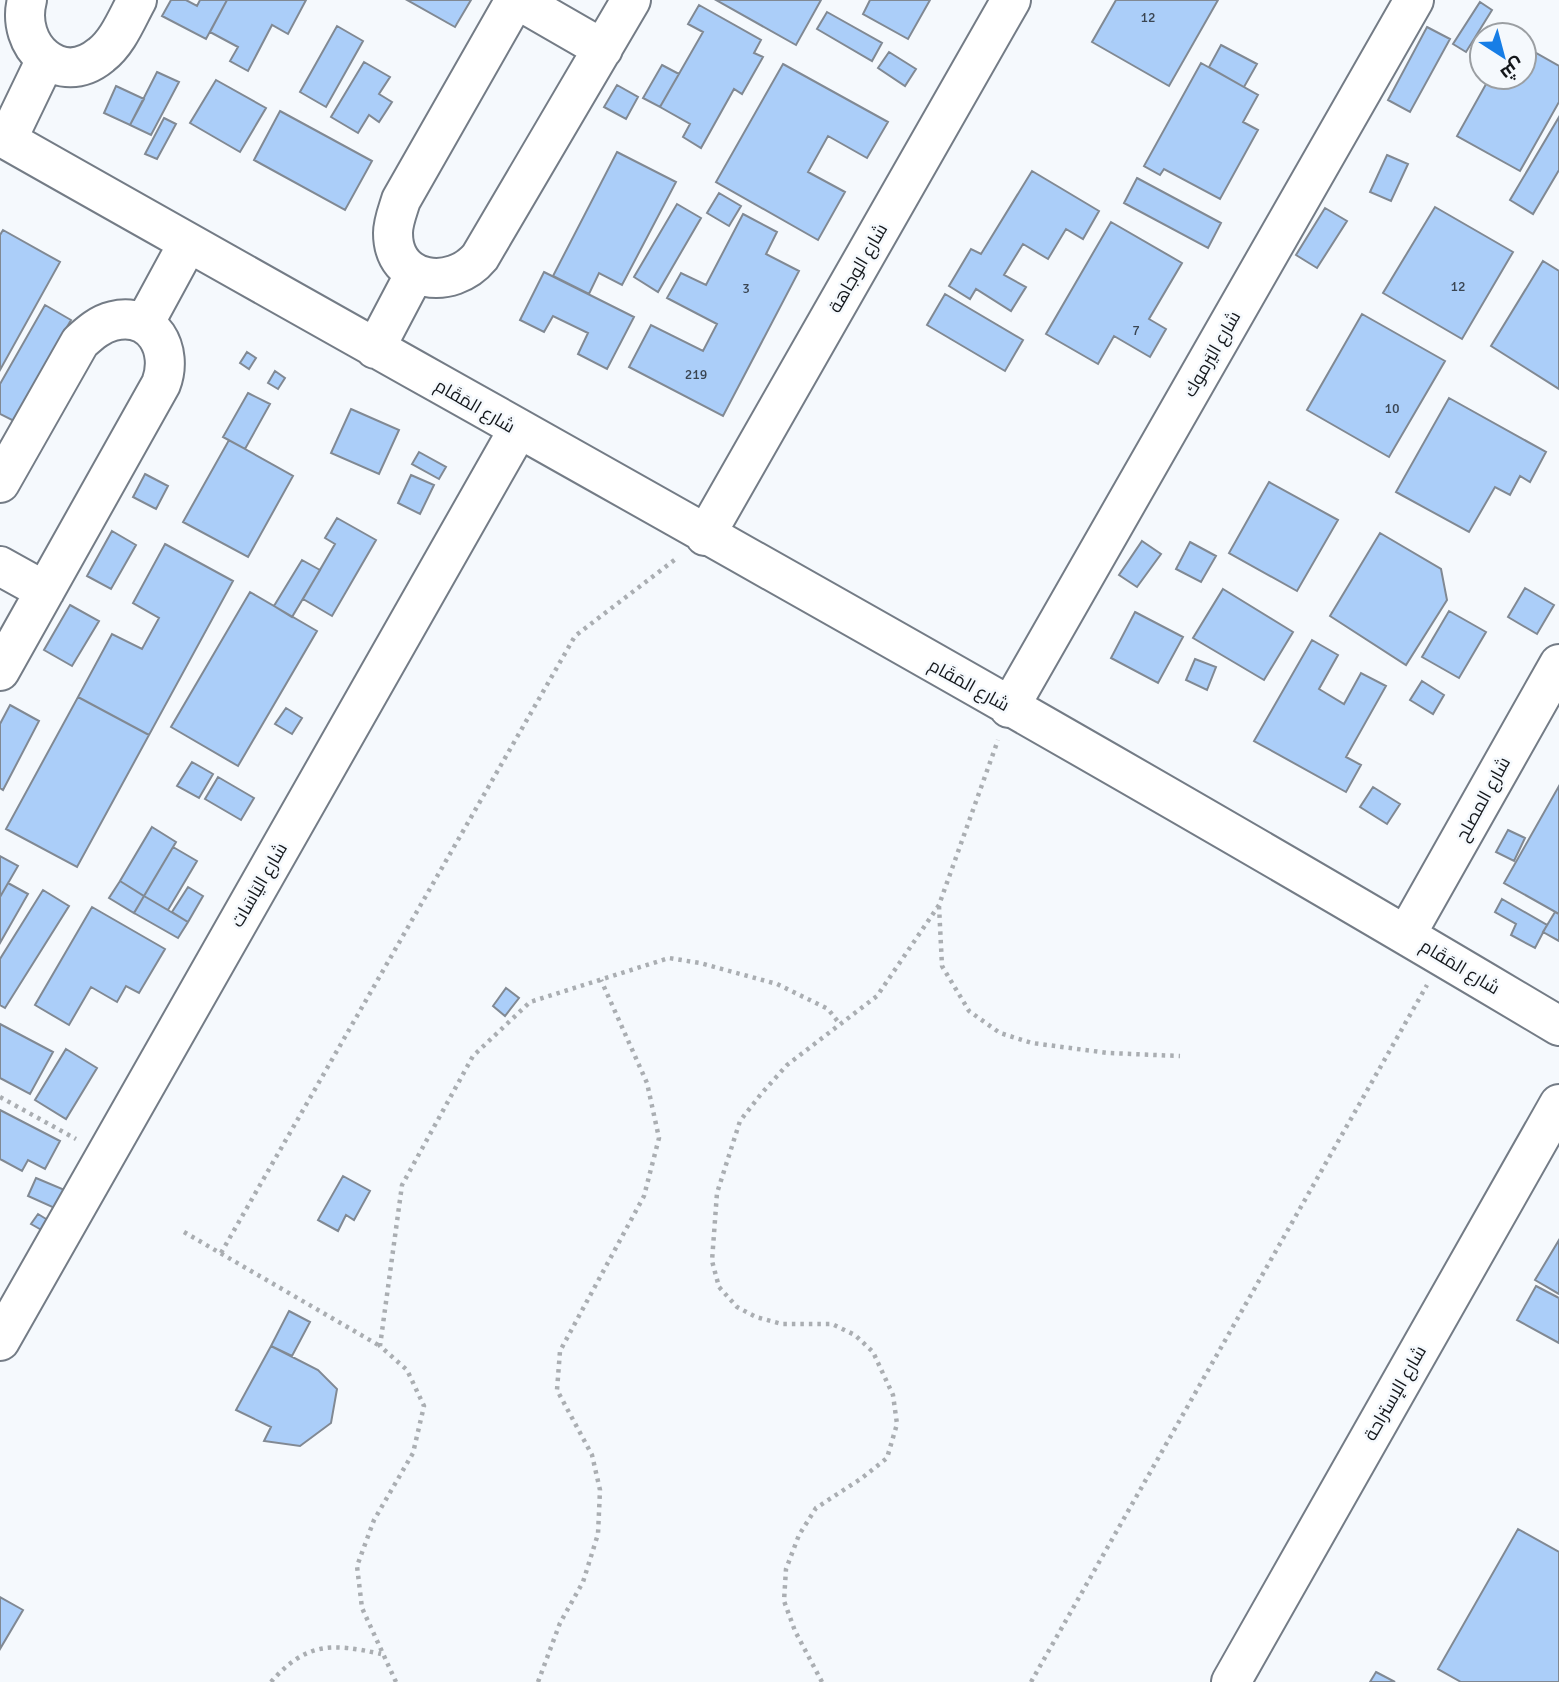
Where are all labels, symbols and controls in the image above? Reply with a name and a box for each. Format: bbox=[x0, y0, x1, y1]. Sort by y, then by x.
house number: 12 bbox=[1140, 9, 1156, 26]
north arrow bbox=[1468, 21, 1538, 91]
text: ش bbox=[1495, 52, 1529, 86]
street label: شارع الوجاهة bbox=[824, 220, 893, 317]
house number: 12 bbox=[1450, 278, 1466, 295]
house number: 3 bbox=[742, 280, 750, 297]
street label: شارع اليَرموك bbox=[1179, 307, 1246, 401]
house number: 7 bbox=[1132, 322, 1140, 339]
house number: 219 bbox=[685, 366, 707, 383]
street label: شارع المَقَام bbox=[431, 374, 519, 439]
house number: 10 bbox=[1384, 400, 1400, 417]
street label: شارع المَقَام bbox=[924, 654, 1013, 717]
street label: شارع المصلح bbox=[1451, 753, 1516, 845]
street label: شارع اليَاسَات bbox=[226, 839, 293, 932]
street label: شارع المَقَام bbox=[1416, 935, 1504, 1000]
street label: شارع الإستراحة bbox=[1359, 1342, 1432, 1445]

